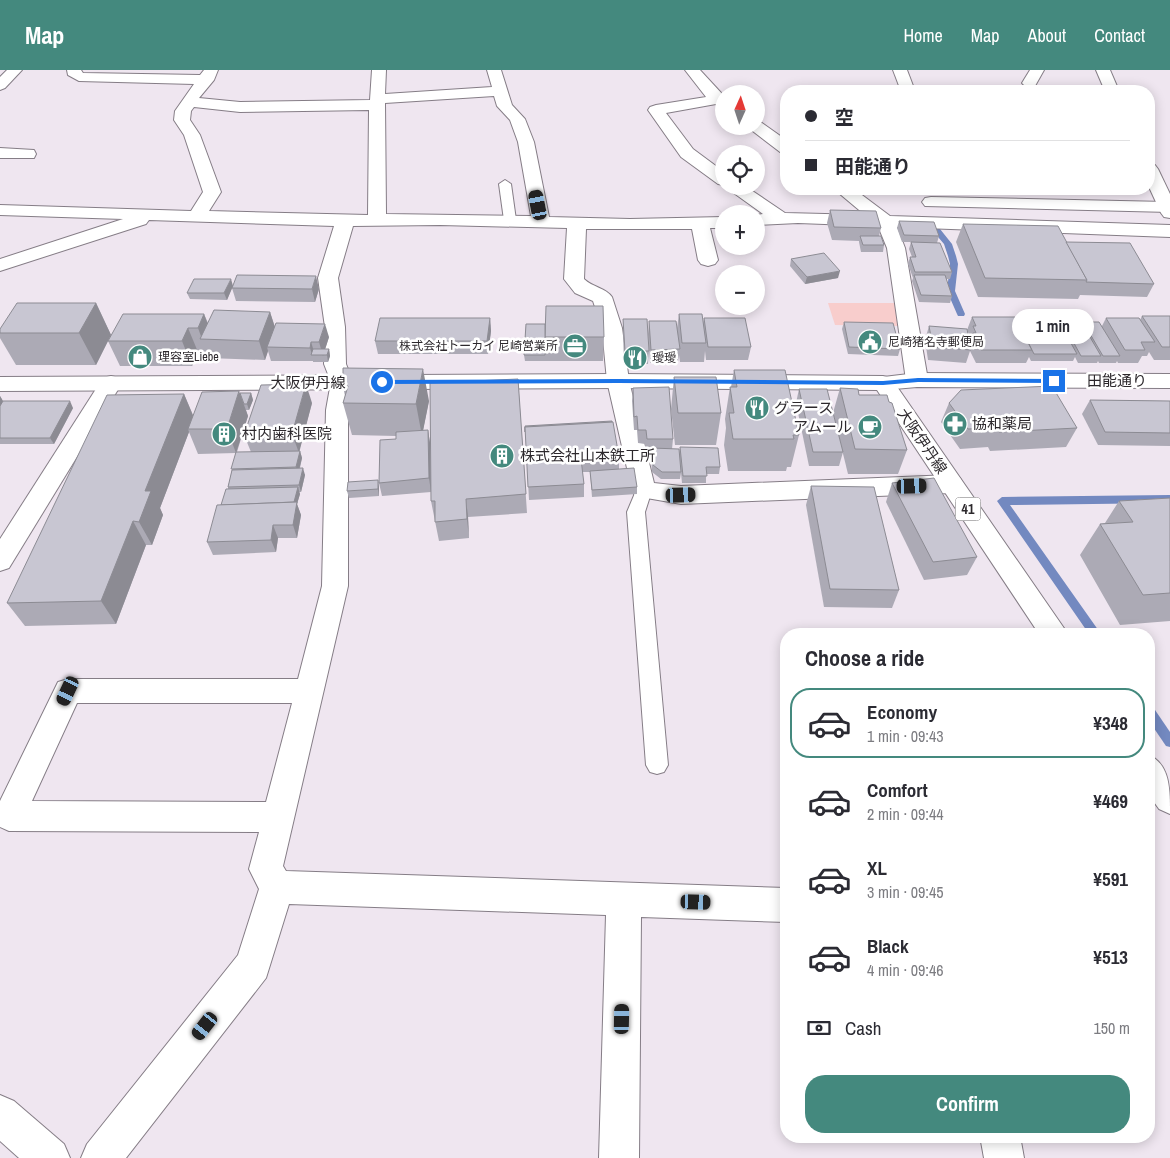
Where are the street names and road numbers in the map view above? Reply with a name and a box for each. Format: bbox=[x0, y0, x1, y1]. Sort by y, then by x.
street label: 田能通り bbox=[1087, 370, 1147, 391]
street label: 大阪伊丹線 bbox=[270, 372, 346, 393]
street label: 大阪伊丹線 bbox=[893, 404, 952, 478]
road number: 41 bbox=[956, 498, 980, 520]

